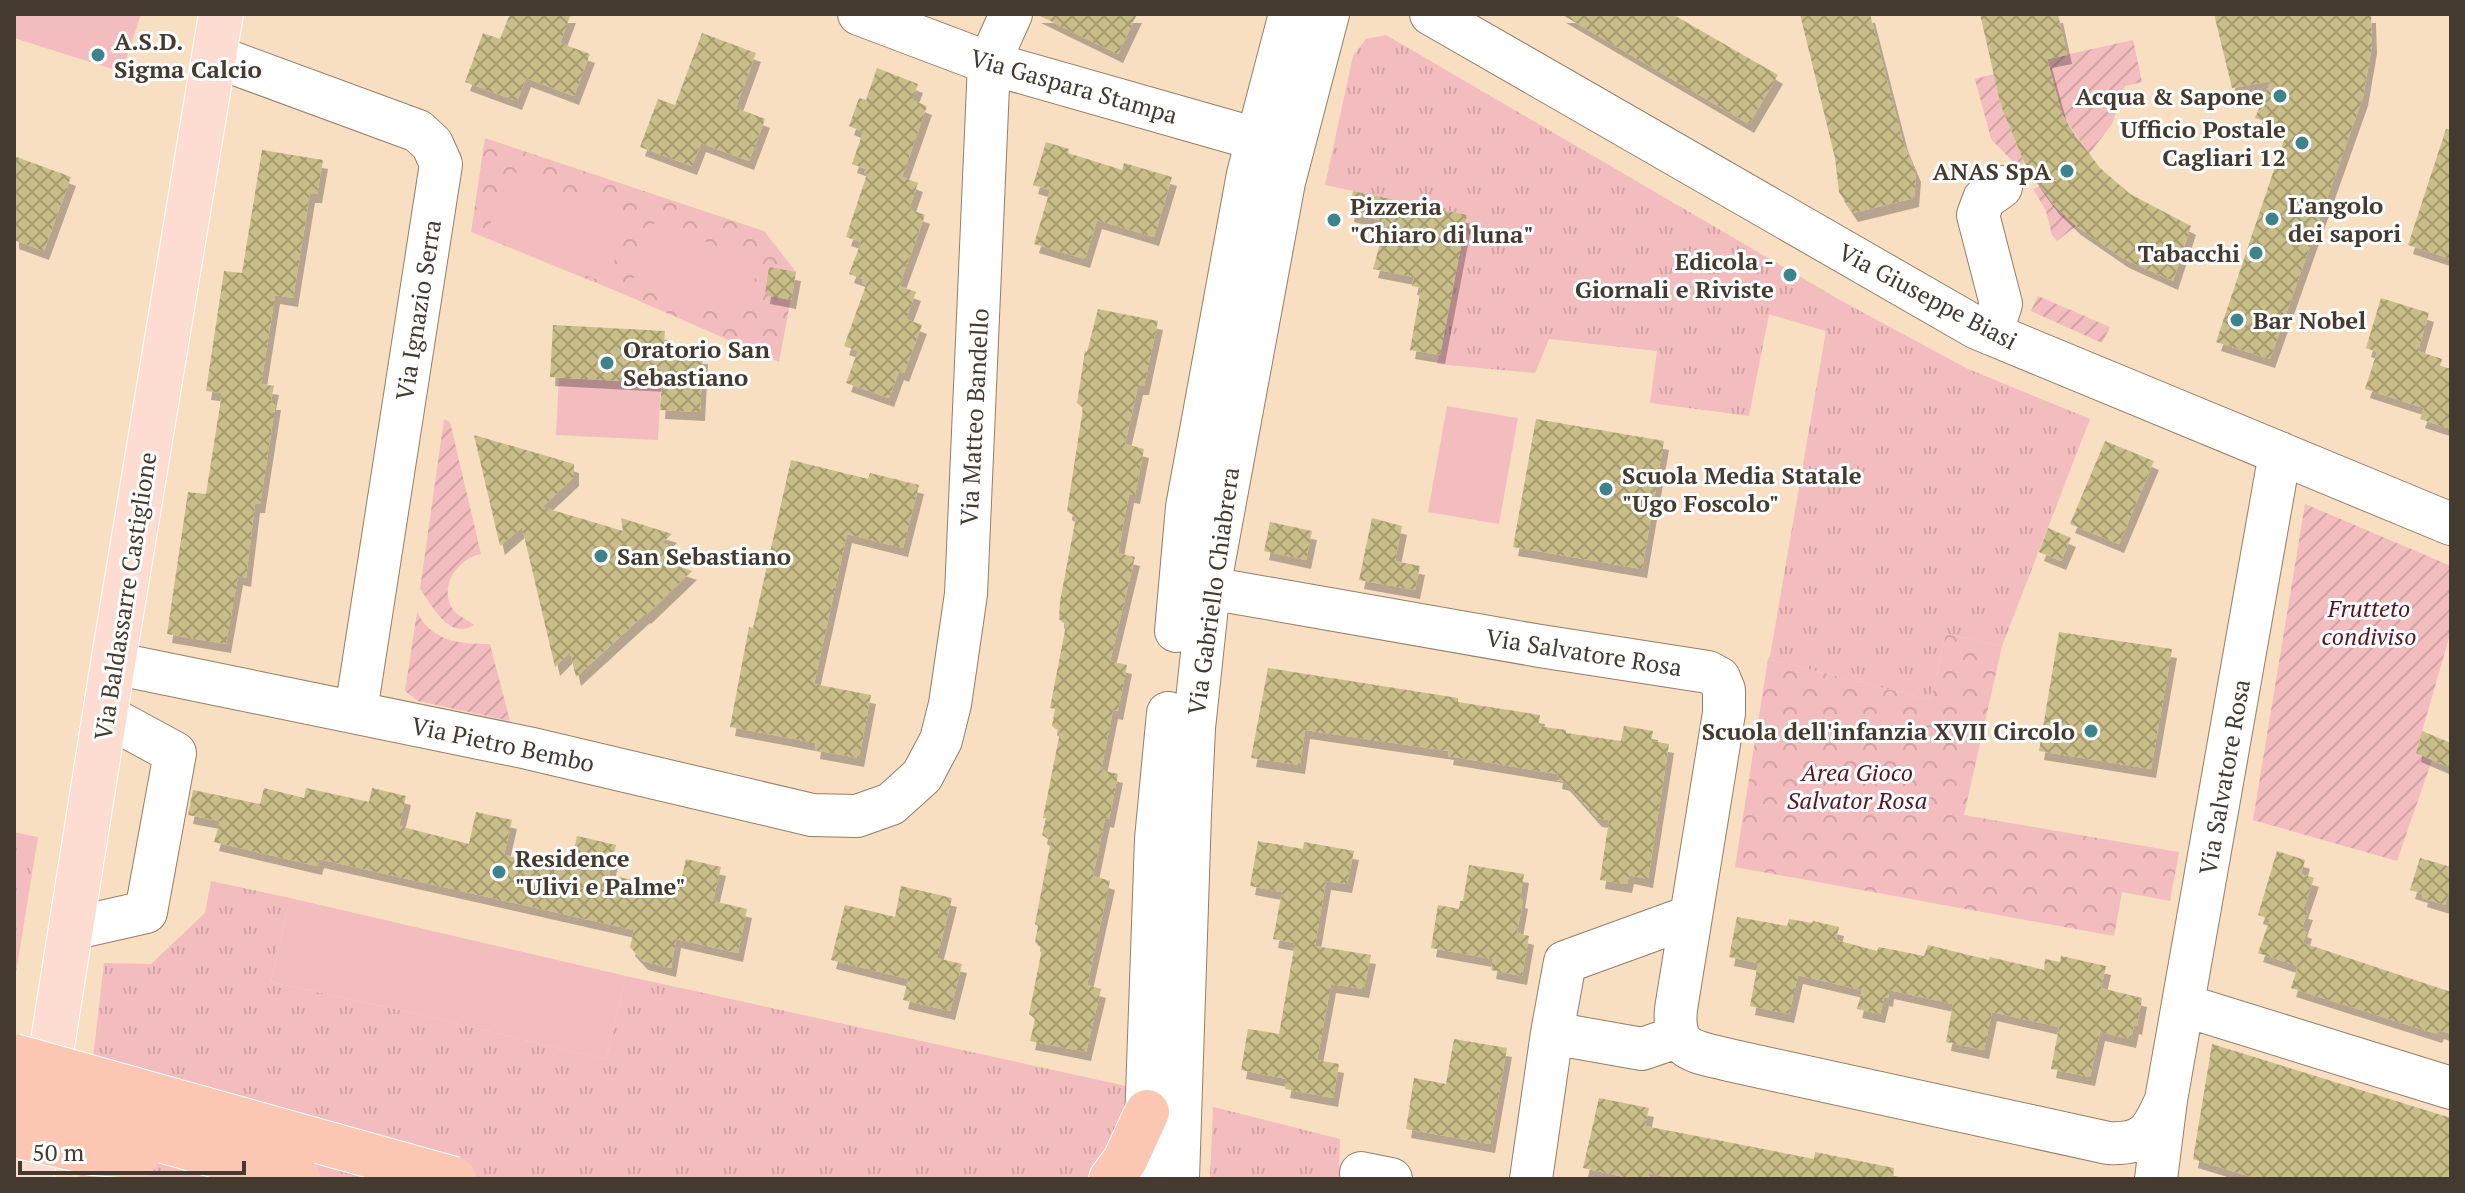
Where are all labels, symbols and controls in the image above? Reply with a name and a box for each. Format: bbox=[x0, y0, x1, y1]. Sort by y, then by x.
place label: A.S.D. Sigma Calcio bbox=[114, 25, 262, 85]
street label: Via Gaspara Stampa bbox=[967, 41, 1181, 131]
marker: A.S.D. Sigma Calcio bbox=[89, 46, 107, 64]
place label: Acqua & Sapone bbox=[2075, 80, 2264, 112]
marker: Acqua & Sapone bbox=[2271, 87, 2289, 105]
place label: Ufficio Postale Cagliari 12 bbox=[2120, 113, 2286, 173]
marker: Ufficio Postale Cagliari 12 bbox=[2293, 134, 2311, 152]
place label: ANAS SpA bbox=[1932, 155, 2052, 187]
marker: ANAS SpA bbox=[2058, 162, 2076, 180]
place label: L'angolo dei sapori bbox=[2288, 189, 2401, 249]
place label: Pizzeria "Chiaro di luna" bbox=[1350, 190, 1533, 250]
marker: L'angolo dei sapori bbox=[2263, 210, 2281, 228]
marker: Pizzeria "Chiaro di luna" bbox=[1325, 211, 1343, 229]
street label: Via Ignazio Serra bbox=[388, 217, 448, 403]
street label: Via Giuseppe Biasi bbox=[1833, 235, 2023, 357]
place label: Tabacchi bbox=[2138, 237, 2240, 269]
marker: Tabacchi bbox=[2247, 244, 2265, 262]
place label: Edicola - Giornali e Riviste bbox=[1575, 245, 1774, 305]
marker: Edicola - Giornali e Riviste bbox=[1781, 266, 1799, 284]
place label: Bar Nobel bbox=[2253, 304, 2366, 336]
street label: Via Matteo Bandello bbox=[952, 307, 996, 527]
marker: Bar Nobel bbox=[2228, 311, 2246, 329]
place label: Oratorio San Sebastiano bbox=[623, 333, 770, 393]
marker: Oratorio San Sebastiano bbox=[598, 354, 616, 372]
street label: Via Baldassarre Castiglione bbox=[86, 450, 164, 742]
place label: Scuola Media Statale "Ugo Foscolo" bbox=[1622, 459, 1862, 519]
street label: Via Gabriello Chiabrera bbox=[1180, 465, 1246, 717]
marker: Scuola Media Statale "Ugo Foscolo" bbox=[1597, 480, 1615, 498]
place label: San Sebastiano bbox=[617, 540, 791, 572]
marker: San Sebastiano bbox=[592, 547, 610, 565]
park label: Frutteto condiviso bbox=[2322, 592, 2416, 652]
street label: Via Salvatore Rosa bbox=[1484, 621, 1684, 683]
street label: Via Salvatore Rosa bbox=[2191, 677, 2257, 877]
street label: Via Pietro Bembo bbox=[409, 709, 597, 779]
place label: Scuola dell'infanzia XVII Circolo bbox=[1702, 715, 2075, 747]
marker: Scuola dell'infanzia XVII Circolo bbox=[2082, 722, 2100, 740]
park label: Area Gioco Salvator Rosa bbox=[1787, 756, 1927, 816]
place label: Residence "Ulivi e Palme" bbox=[515, 842, 685, 902]
marker: Residence "Ulivi e Palme" bbox=[490, 863, 508, 881]
scale bar bbox=[20, 1125, 244, 1175]
text: 50 m bbox=[32, 1136, 84, 1168]

